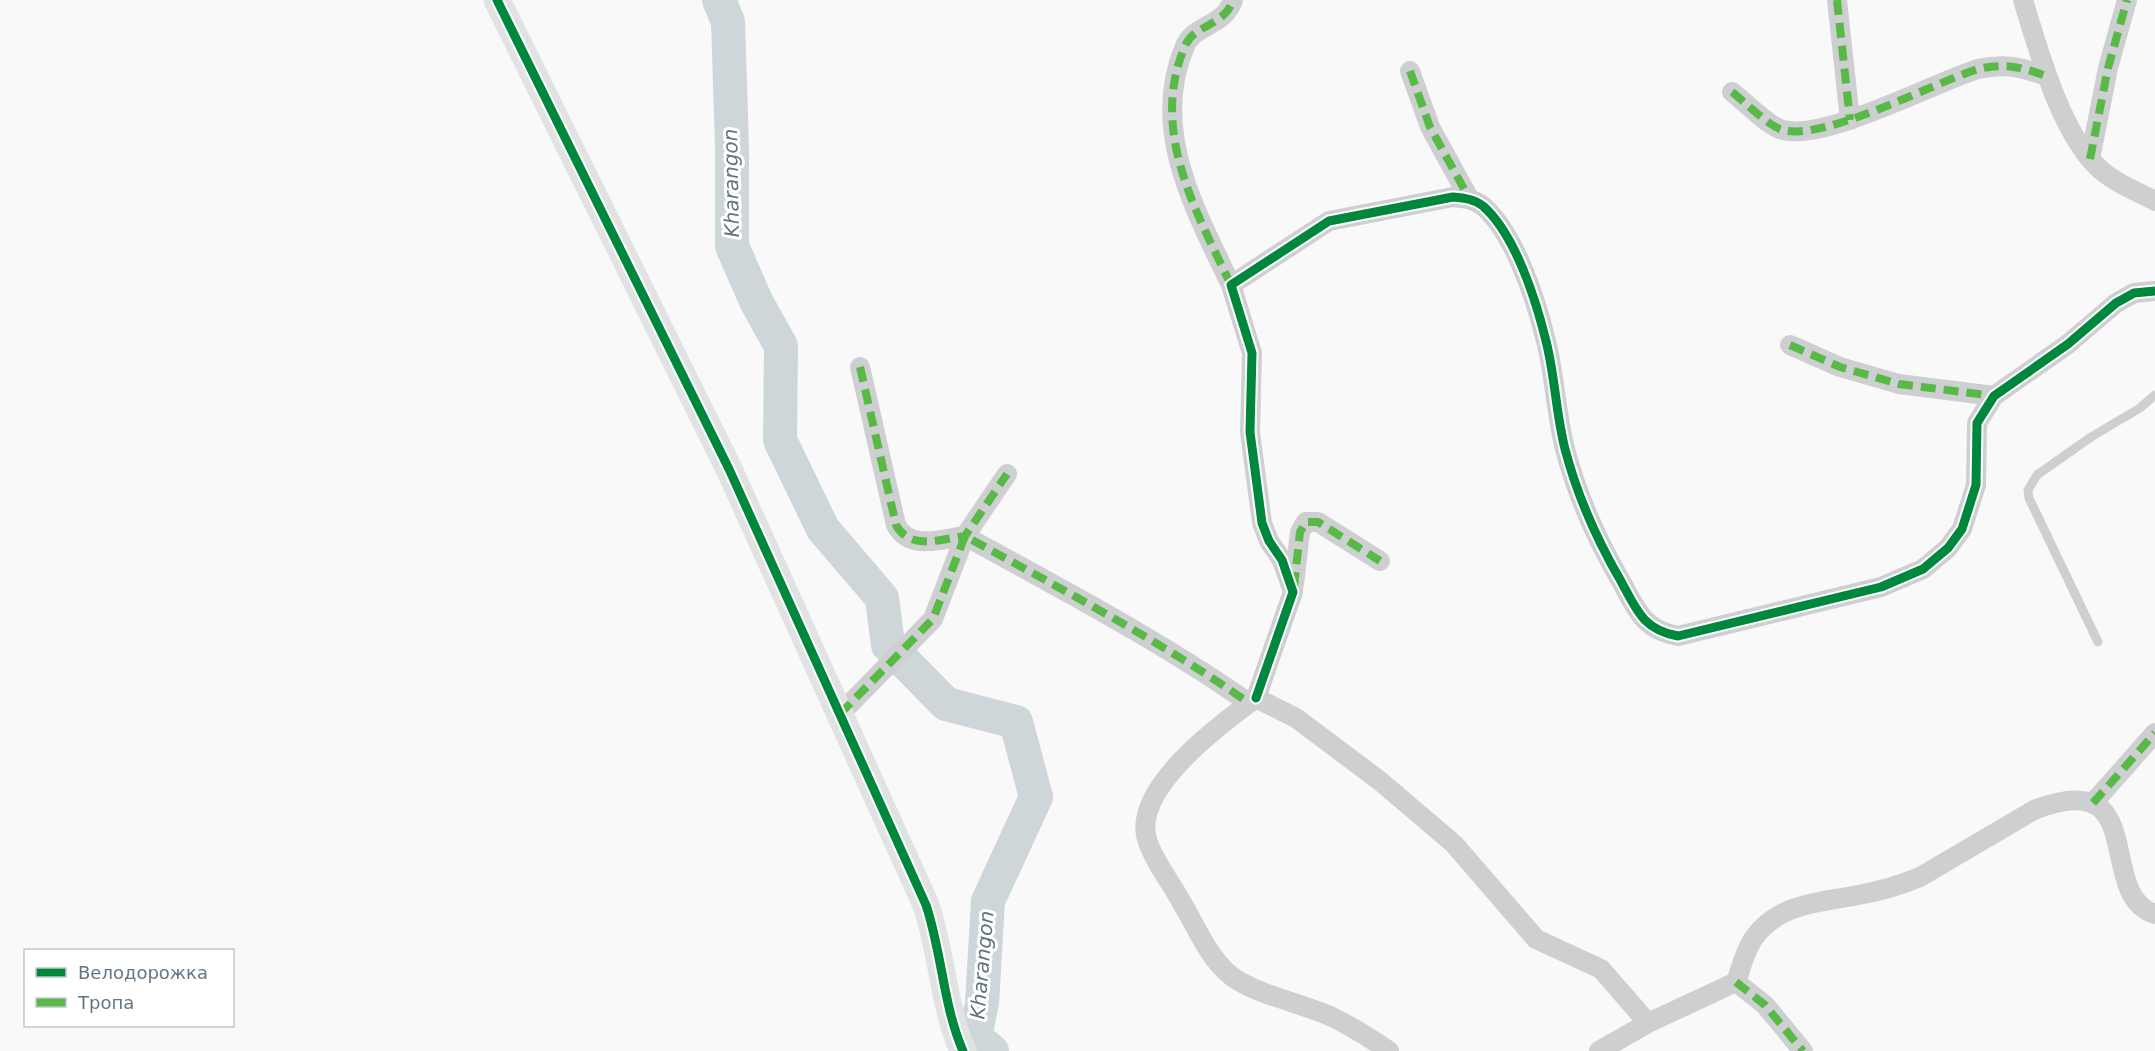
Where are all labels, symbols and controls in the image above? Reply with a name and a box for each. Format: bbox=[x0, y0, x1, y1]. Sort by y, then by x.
water label: Kharangon bbox=[718, 128, 744, 238]
water label: Kharangon bbox=[965, 910, 999, 1020]
legend bbox=[24, 949, 234, 1027]
text: Велодорожка bbox=[78, 962, 208, 983]
text: Тропа bbox=[77, 992, 134, 1013]

